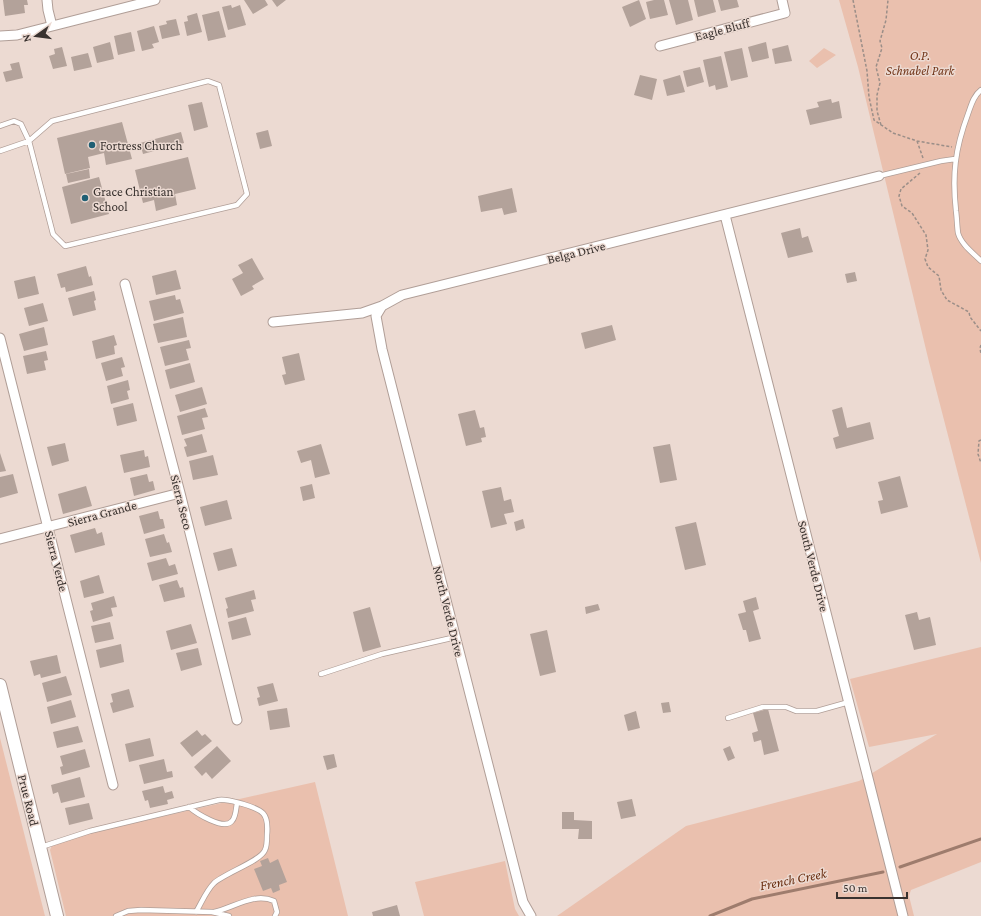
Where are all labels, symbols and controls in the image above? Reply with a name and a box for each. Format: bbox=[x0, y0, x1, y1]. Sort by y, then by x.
street label: Eagle Bluff bbox=[693, 15, 752, 44]
north arrow bbox=[16, 16, 56, 56]
text: N bbox=[19, 33, 33, 44]
park label: O.P. Schnabel Park bbox=[886, 48, 956, 78]
place label: Fortress Church bbox=[100, 138, 182, 153]
marker: Fortress Church bbox=[87, 140, 97, 150]
place label: Grace Christian School bbox=[93, 184, 174, 214]
marker: Grace Christian School bbox=[80, 193, 90, 203]
street label: Belga Drive bbox=[546, 238, 607, 267]
street label: Sierra Seco bbox=[167, 473, 196, 531]
street label: Sierra Grande bbox=[66, 497, 139, 530]
street label: South Verde Drive bbox=[795, 519, 832, 613]
street label: Sierra Verde bbox=[42, 529, 71, 593]
street label: North Verde Drive bbox=[430, 564, 467, 659]
street label: Prue Road bbox=[15, 773, 42, 828]
water label: French Creek bbox=[758, 865, 829, 893]
scale bar bbox=[837, 874, 907, 900]
text: 50 m bbox=[843, 881, 868, 895]

